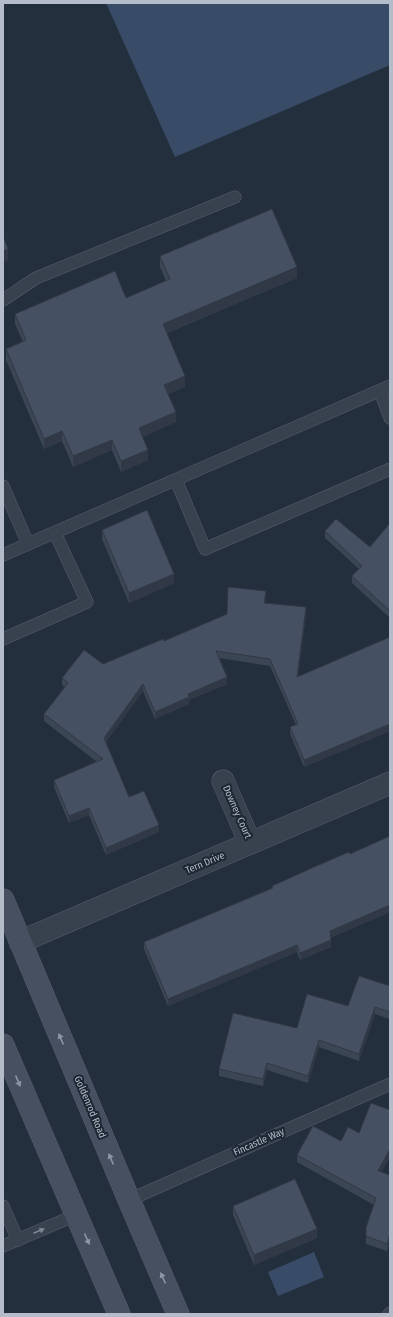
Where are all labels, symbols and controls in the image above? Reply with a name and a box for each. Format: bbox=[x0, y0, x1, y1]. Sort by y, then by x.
street label: Downey Court bbox=[220, 784, 254, 841]
street label: Tern Drive bbox=[184, 849, 226, 877]
one-way arrow bbox=[58, 1033, 64, 1045]
street label: Goldenrod Road bbox=[72, 1074, 108, 1140]
one-way arrow bbox=[16, 1075, 22, 1087]
street label: Fincastle Way bbox=[232, 1125, 287, 1159]
one-way arrow bbox=[108, 1152, 114, 1164]
one-way arrow bbox=[33, 1228, 44, 1234]
one-way arrow bbox=[84, 1233, 90, 1245]
one-way arrow bbox=[160, 1273, 166, 1284]

